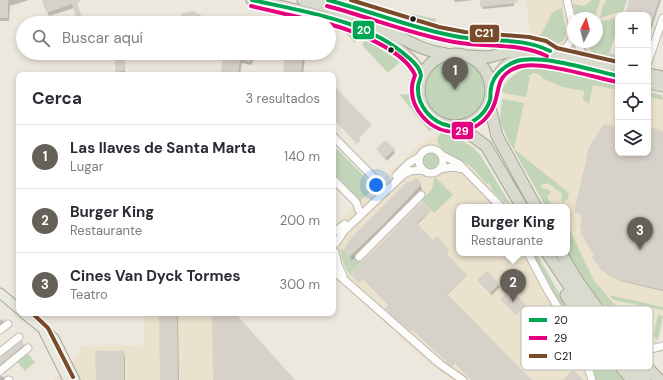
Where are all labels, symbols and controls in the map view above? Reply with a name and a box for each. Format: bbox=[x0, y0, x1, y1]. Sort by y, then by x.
north arrow bbox=[567, 12, 603, 48]
map controls bbox=[615, 12, 651, 156]
button: + bbox=[615, 12, 651, 48]
unlabelled marker bbox=[408, 14, 418, 24]
search box bbox=[16, 16, 336, 60]
line badge: 20 bbox=[352, 20, 375, 40]
text: 20 bbox=[357, 23, 371, 37]
line badge: C21 bbox=[469, 24, 500, 43]
text: C21 bbox=[475, 26, 493, 40]
icon: search bbox=[30, 27, 52, 49]
text: Buscar aquí bbox=[62, 28, 143, 48]
unlabelled marker bbox=[386, 45, 396, 55]
button: − bbox=[615, 48, 651, 84]
pin: 1 bbox=[442, 57, 468, 90]
button: locate bbox=[615, 84, 651, 120]
text: Cerca bbox=[32, 87, 82, 109]
text: 3 resultados bbox=[245, 90, 320, 107]
button: layers bbox=[615, 120, 651, 156]
line badge: 29 bbox=[451, 121, 474, 140]
text: 29 bbox=[455, 124, 469, 138]
text: Las llaves de Santa Marta bbox=[70, 138, 256, 158]
text: 1 bbox=[43, 148, 47, 165]
text: 140 m bbox=[284, 148, 320, 165]
text: Lugar bbox=[70, 158, 103, 175]
your location bbox=[366, 175, 386, 195]
text: Burger King bbox=[70, 202, 154, 222]
popup bbox=[456, 204, 570, 256]
text: 2 bbox=[41, 212, 49, 229]
text: 200 m bbox=[280, 212, 320, 229]
text: Burger King bbox=[471, 212, 555, 232]
pin: 3 bbox=[627, 217, 653, 250]
text: Restaurante bbox=[70, 222, 142, 239]
text: Restaurante bbox=[471, 232, 543, 249]
text: Cines Van Dyck Tormes bbox=[70, 266, 241, 286]
pin: 2 bbox=[500, 269, 526, 302]
text: 3 bbox=[41, 276, 49, 293]
text: 300 m bbox=[279, 276, 320, 293]
text: Teatro bbox=[70, 286, 108, 303]
legend bbox=[521, 306, 653, 370]
text: 20 bbox=[554, 313, 568, 327]
text: 29 bbox=[554, 331, 567, 345]
text: C21 bbox=[554, 349, 572, 363]

